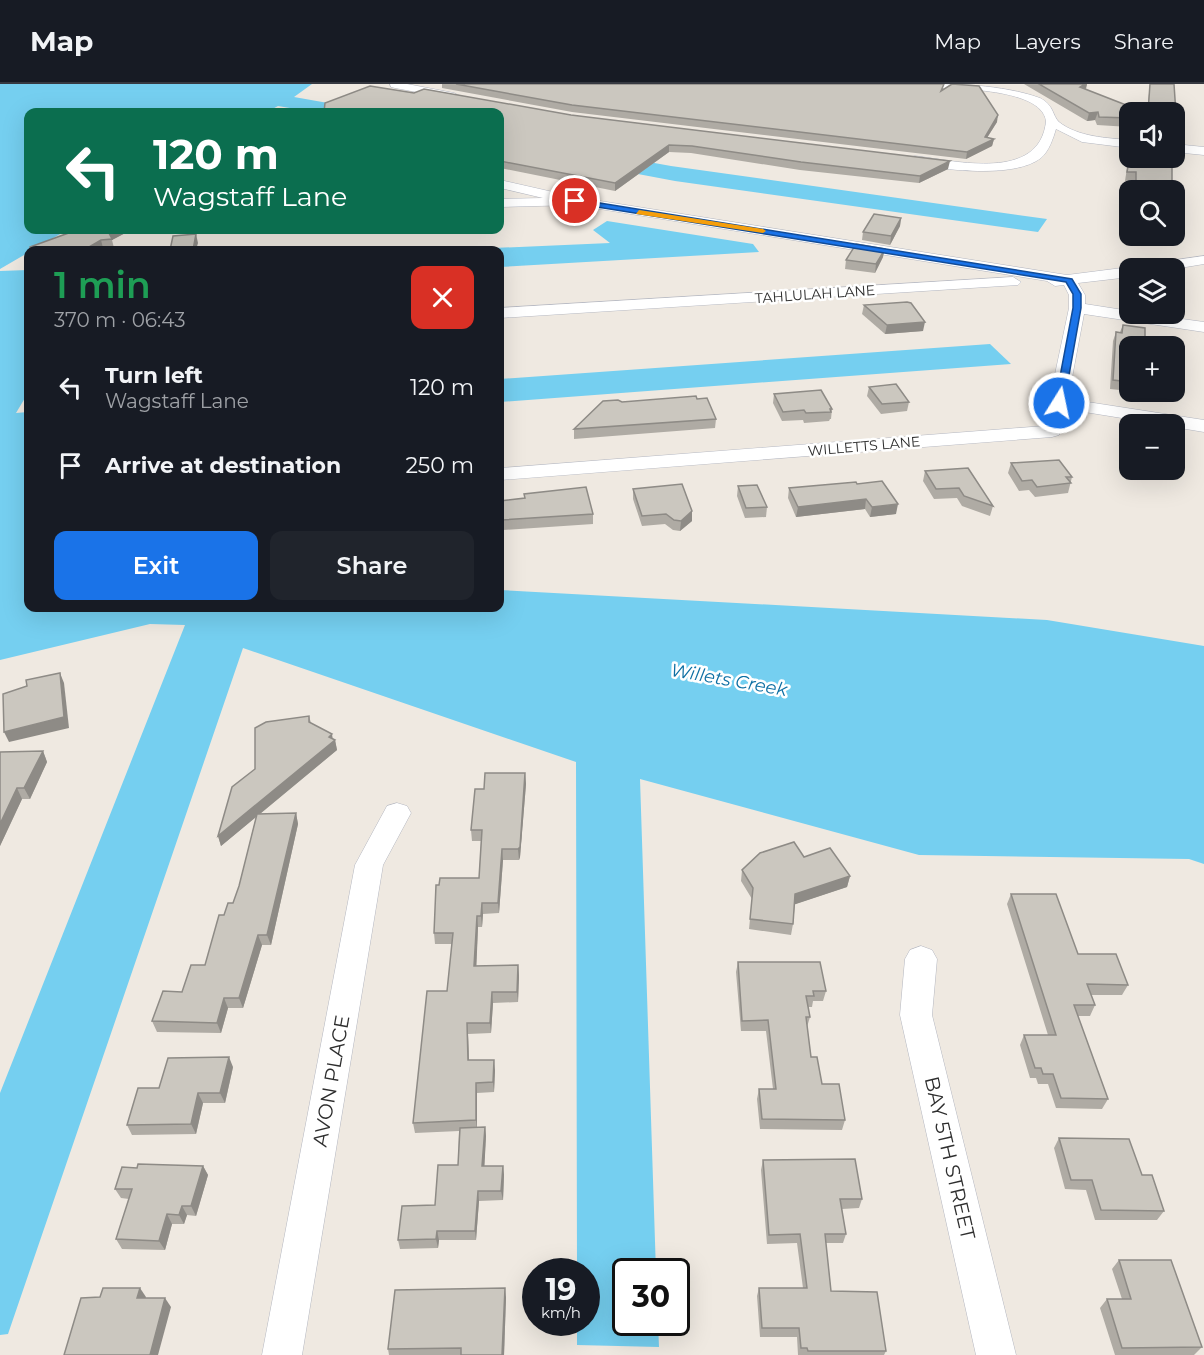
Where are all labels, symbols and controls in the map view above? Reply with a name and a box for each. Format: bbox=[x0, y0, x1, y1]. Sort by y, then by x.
text: Map bbox=[30, 24, 93, 58]
text: Map bbox=[934, 29, 981, 54]
text: Layers bbox=[1014, 29, 1081, 54]
text: Share bbox=[1114, 29, 1174, 54]
map controls bbox=[1119, 102, 1185, 480]
button: sound bbox=[1119, 102, 1185, 168]
text: 120 m bbox=[153, 128, 279, 180]
icon: left bbox=[54, 132, 132, 210]
pin bbox=[549, 175, 600, 226]
text: Wagstaff Lane bbox=[153, 180, 347, 213]
button: search bbox=[1119, 180, 1185, 246]
icon: arrive bbox=[558, 184, 591, 217]
button: layers bbox=[1119, 258, 1185, 324]
text: 1 min bbox=[54, 263, 151, 307]
button: close bbox=[411, 266, 474, 329]
street label: TAHLULAH LANE bbox=[754, 281, 876, 307]
text: 370 m · 06:43 bbox=[54, 308, 186, 332]
button: + bbox=[1119, 336, 1185, 402]
text: Turn left bbox=[105, 362, 203, 389]
icon: left bbox=[54, 371, 87, 404]
position arrow bbox=[1027, 371, 1091, 435]
text: 120 m bbox=[410, 374, 474, 401]
text: Wagstaff Lane bbox=[105, 389, 249, 413]
button: − bbox=[1119, 414, 1185, 480]
street label: WILLETTS LANE bbox=[807, 432, 921, 460]
icon: arrive bbox=[54, 449, 87, 482]
text: Arrive at destination bbox=[105, 452, 341, 479]
text: 250 m bbox=[405, 452, 474, 479]
button: Exit bbox=[54, 531, 258, 600]
button: Share bbox=[270, 531, 474, 600]
water label: Willets Creek bbox=[669, 659, 790, 701]
street label: AVON PLACE bbox=[308, 1013, 354, 1149]
street label: BAY 5TH STREET bbox=[920, 1074, 981, 1242]
speed limit sign: 30 bbox=[612, 1258, 690, 1336]
text: 19 bbox=[546, 1271, 576, 1308]
text: km/h bbox=[541, 1303, 581, 1322]

